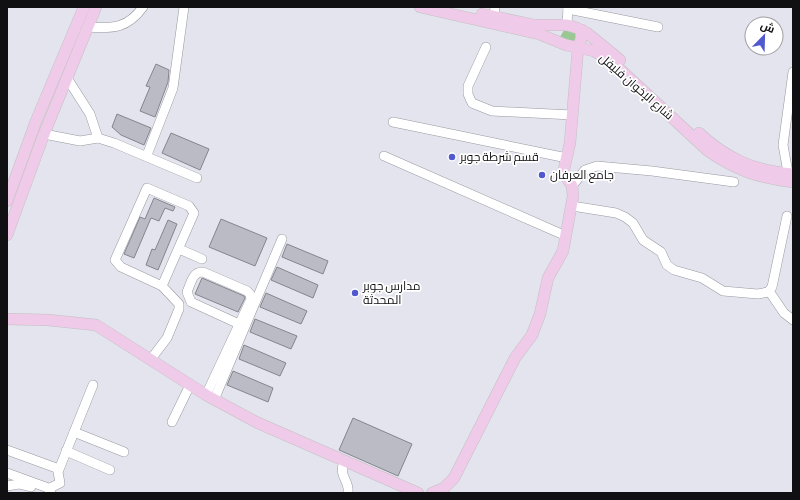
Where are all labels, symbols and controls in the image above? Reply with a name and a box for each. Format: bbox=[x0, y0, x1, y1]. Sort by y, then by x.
north arrow bbox=[744, 16, 784, 56]
text: ش bbox=[759, 19, 777, 36]
street label: شارع الإخوان فليفل bbox=[596, 51, 676, 123]
place label: قسم شرطة جوبر bbox=[459, 150, 539, 165]
marker: قسم شرطة جوبر bbox=[447, 152, 457, 162]
place label: جامع العرفان bbox=[550, 168, 614, 183]
marker: جامع العرفان bbox=[537, 170, 547, 180]
place label: مدارس جوبر المحدثة bbox=[362, 279, 420, 308]
marker: مدارس جوبر المحدثة bbox=[350, 288, 360, 298]

